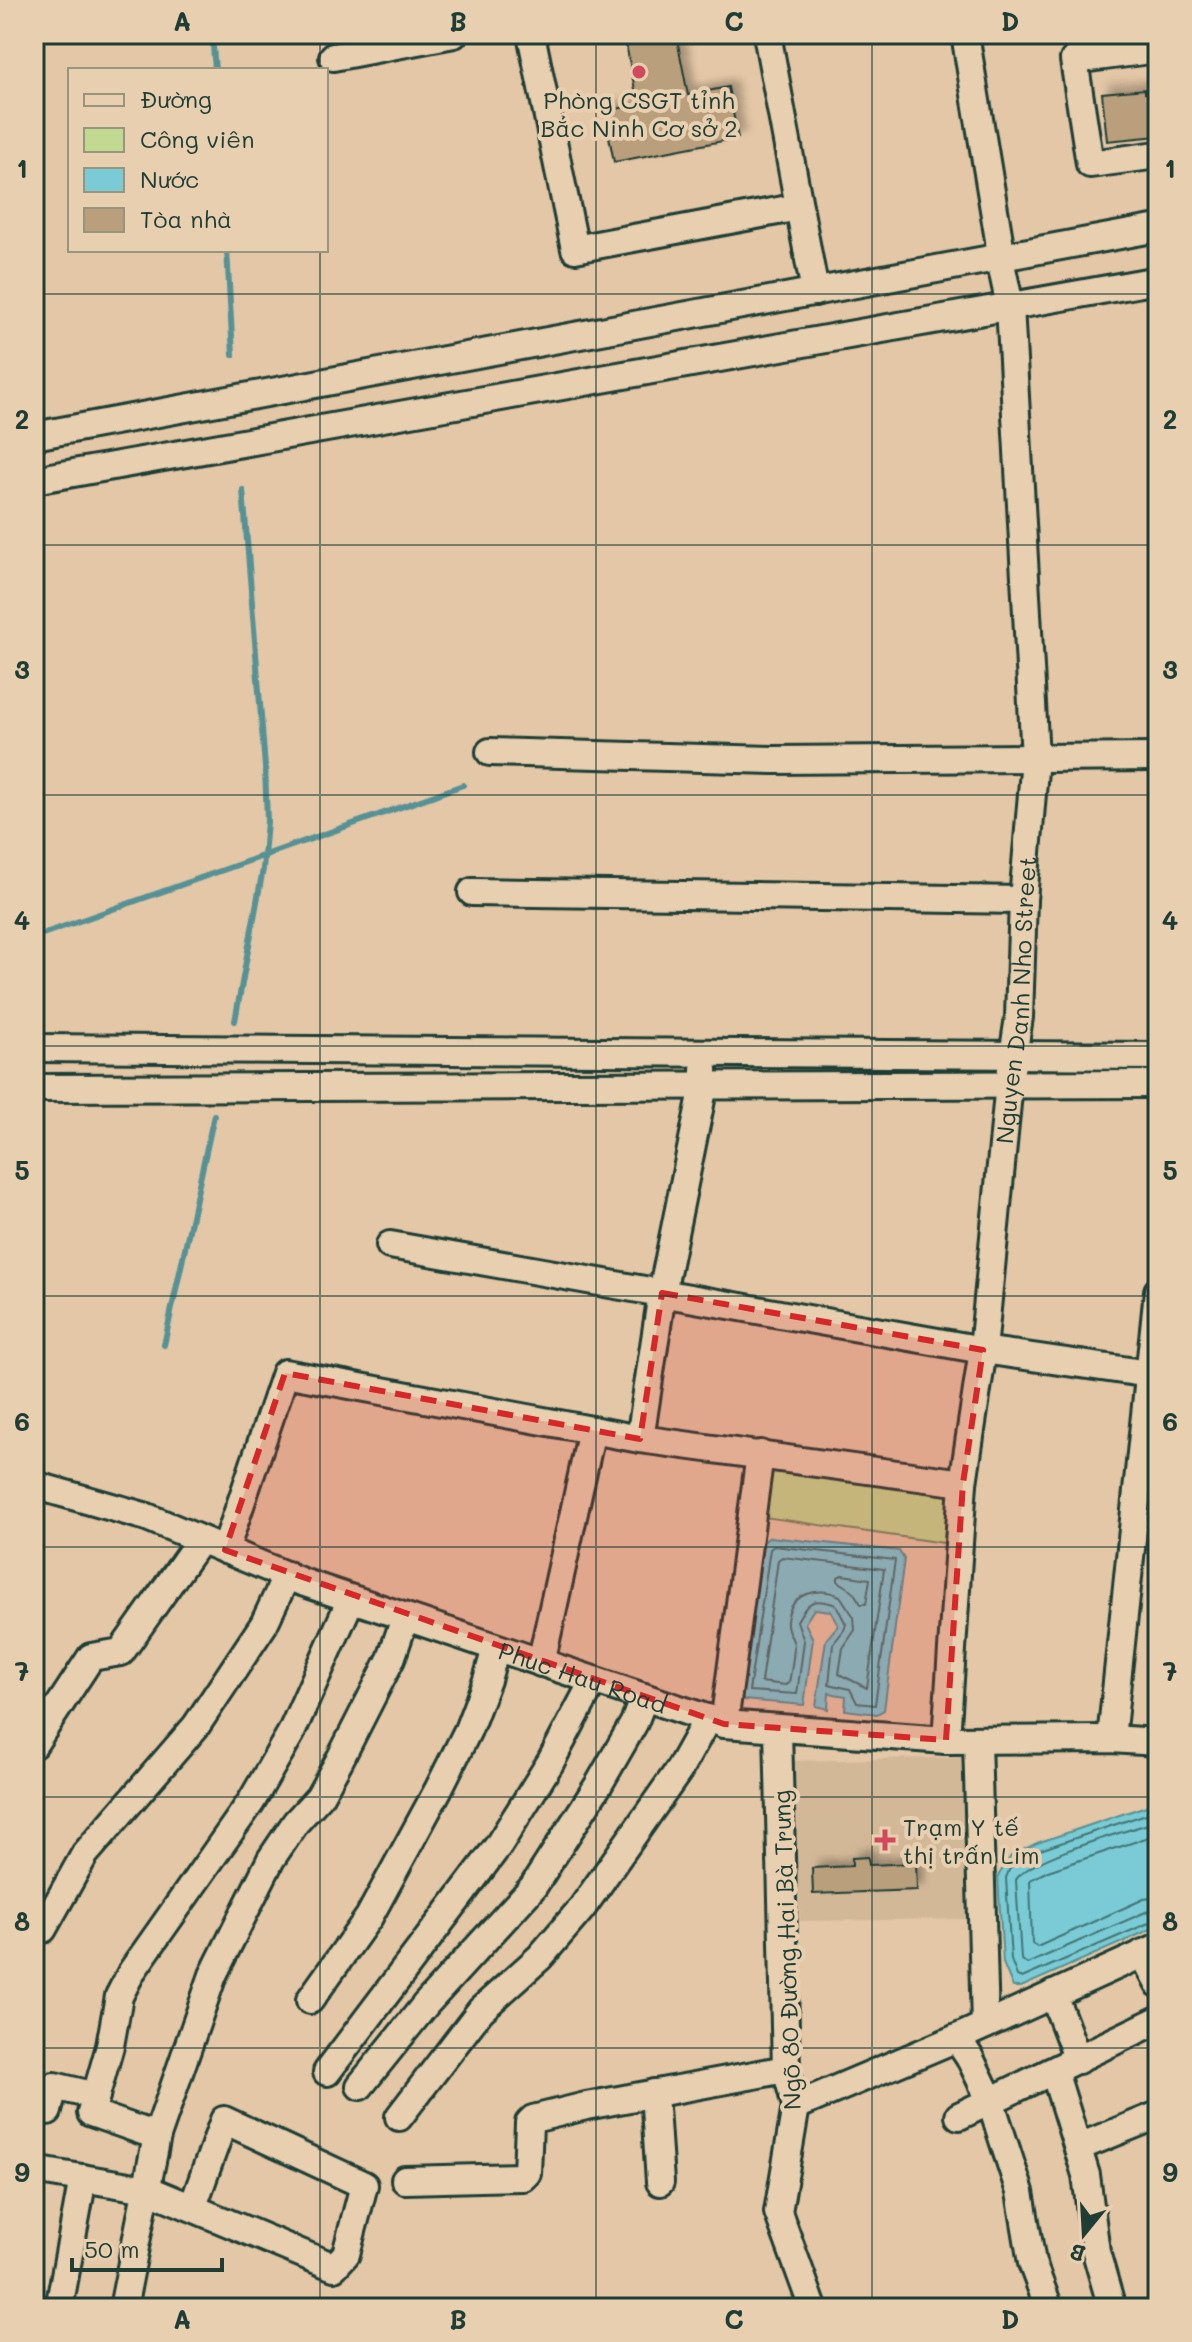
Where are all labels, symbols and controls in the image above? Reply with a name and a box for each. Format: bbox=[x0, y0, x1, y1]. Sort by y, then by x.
text: A bbox=[173, 4, 191, 38]
text: B bbox=[449, 4, 467, 38]
text: C bbox=[724, 4, 744, 38]
text: D bbox=[1001, 4, 1019, 38]
marker: Phòng CSGT tỉnh Bắc Ninh Cơ sở 2 bbox=[630, 63, 648, 81]
legend bbox=[68, 68, 328, 252]
text: Đường bbox=[140, 83, 212, 114]
place label: Phòng CSGT tỉnh Bắc Ninh Cơ sở 2 bbox=[540, 84, 738, 143]
text: Công viên bbox=[140, 123, 254, 154]
text: 1 bbox=[16, 151, 28, 185]
text: 1 bbox=[1164, 151, 1176, 185]
text: Nước bbox=[140, 163, 199, 194]
text: Tòa nhà bbox=[140, 203, 232, 234]
text: 2 bbox=[15, 402, 29, 436]
text: 2 bbox=[1163, 402, 1177, 436]
text: 3 bbox=[14, 652, 30, 686]
text: 3 bbox=[1162, 652, 1178, 686]
street label: Nguyen Danh Nho Street bbox=[988, 855, 1042, 1145]
text: 4 bbox=[14, 903, 30, 937]
text: 4 bbox=[1162, 903, 1178, 937]
text: 5 bbox=[14, 1153, 30, 1187]
text: 5 bbox=[1162, 1153, 1178, 1187]
text: 6 bbox=[14, 1404, 30, 1438]
text: 6 bbox=[1162, 1404, 1178, 1438]
street label: Phuc Hau Road bbox=[495, 1634, 671, 1719]
text: 7 bbox=[15, 1654, 29, 1688]
text: 7 bbox=[1163, 1654, 1177, 1688]
street label: Ngõ 80 Đường Hai Bà Trưng bbox=[765, 1789, 807, 2111]
place label: Trạm Y tế thị trấn Lim bbox=[903, 1811, 1040, 1870]
marker: Trạm Y tế thị trấn Lim bbox=[874, 1829, 896, 1851]
text: 8 bbox=[14, 1904, 30, 1938]
text: 8 bbox=[1162, 1904, 1178, 1938]
text: 9 bbox=[14, 2155, 30, 2189]
text: 9 bbox=[1162, 2155, 1178, 2189]
north arrow bbox=[1044, 2194, 1124, 2274]
scale bar bbox=[72, 2222, 222, 2272]
text: 50 m bbox=[84, 2233, 140, 2264]
text: B bbox=[1066, 2237, 1089, 2270]
text: A bbox=[173, 2302, 191, 2336]
text: B bbox=[449, 2302, 467, 2336]
text: C bbox=[724, 2302, 744, 2336]
text: D bbox=[1001, 2302, 1019, 2336]

